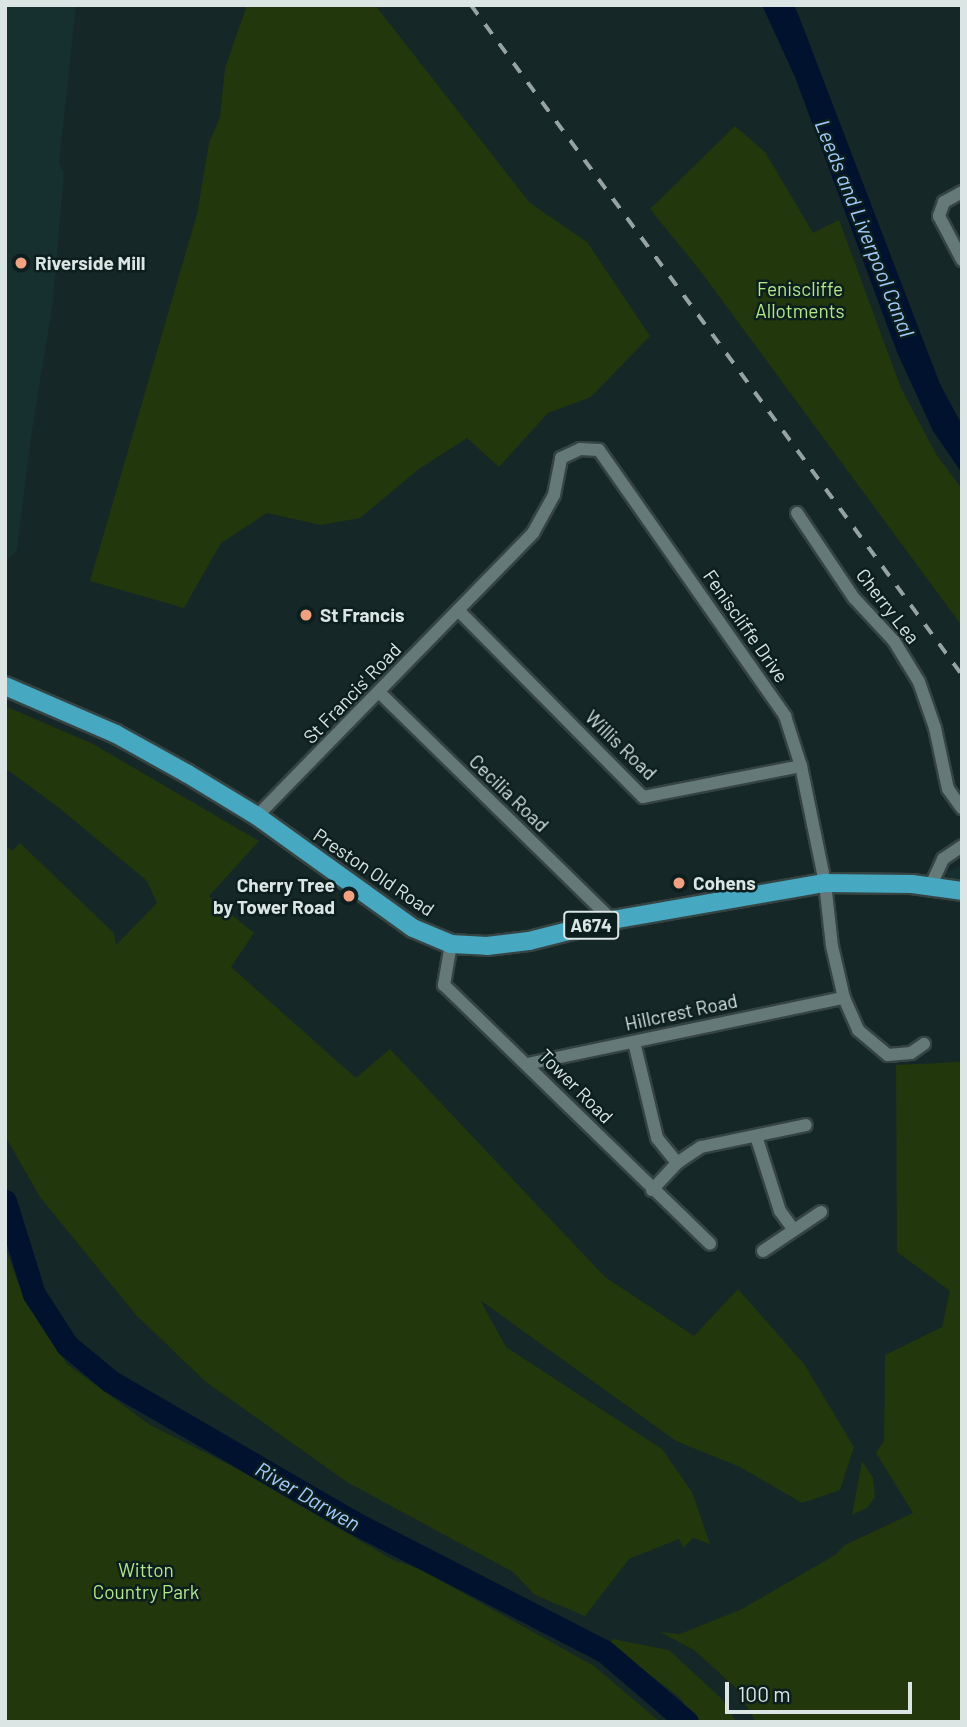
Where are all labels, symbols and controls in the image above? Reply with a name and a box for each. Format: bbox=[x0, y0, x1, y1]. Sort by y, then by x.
water label: Leeds and Liverpool Canal bbox=[810, 116, 920, 340]
place label: Riverside Mill bbox=[35, 252, 145, 274]
marker: Riverside Mill bbox=[13, 255, 29, 271]
park label: Feniscliffe Allotments bbox=[755, 278, 845, 322]
street label: Cherry Lea bbox=[852, 564, 924, 648]
street label: Feniscliffe Drive bbox=[699, 565, 793, 687]
place label: St Francis bbox=[320, 604, 405, 626]
marker: St Francis bbox=[298, 607, 314, 623]
street label: St Francis' Road bbox=[298, 638, 406, 748]
street label: Willis Road bbox=[581, 706, 661, 784]
street label: Cecilia Road bbox=[465, 750, 553, 836]
street label: Preston Old Road bbox=[309, 823, 439, 921]
place label: Cohens bbox=[693, 872, 756, 894]
place label: Cherry Tree by Tower Road bbox=[213, 874, 335, 918]
marker: Cohens bbox=[671, 875, 687, 891]
marker: Cherry Tree by Tower Road bbox=[341, 888, 357, 904]
road number: A674 bbox=[563, 910, 619, 940]
street label: Hillcrest Road bbox=[623, 989, 739, 1035]
street label: Tower Road bbox=[534, 1044, 618, 1128]
water label: River Darwen bbox=[251, 1456, 365, 1536]
park label: Witton Country Park bbox=[93, 1559, 199, 1603]
scale bar bbox=[729, 1668, 916, 1712]
text: 100 m bbox=[738, 1681, 791, 1706]

